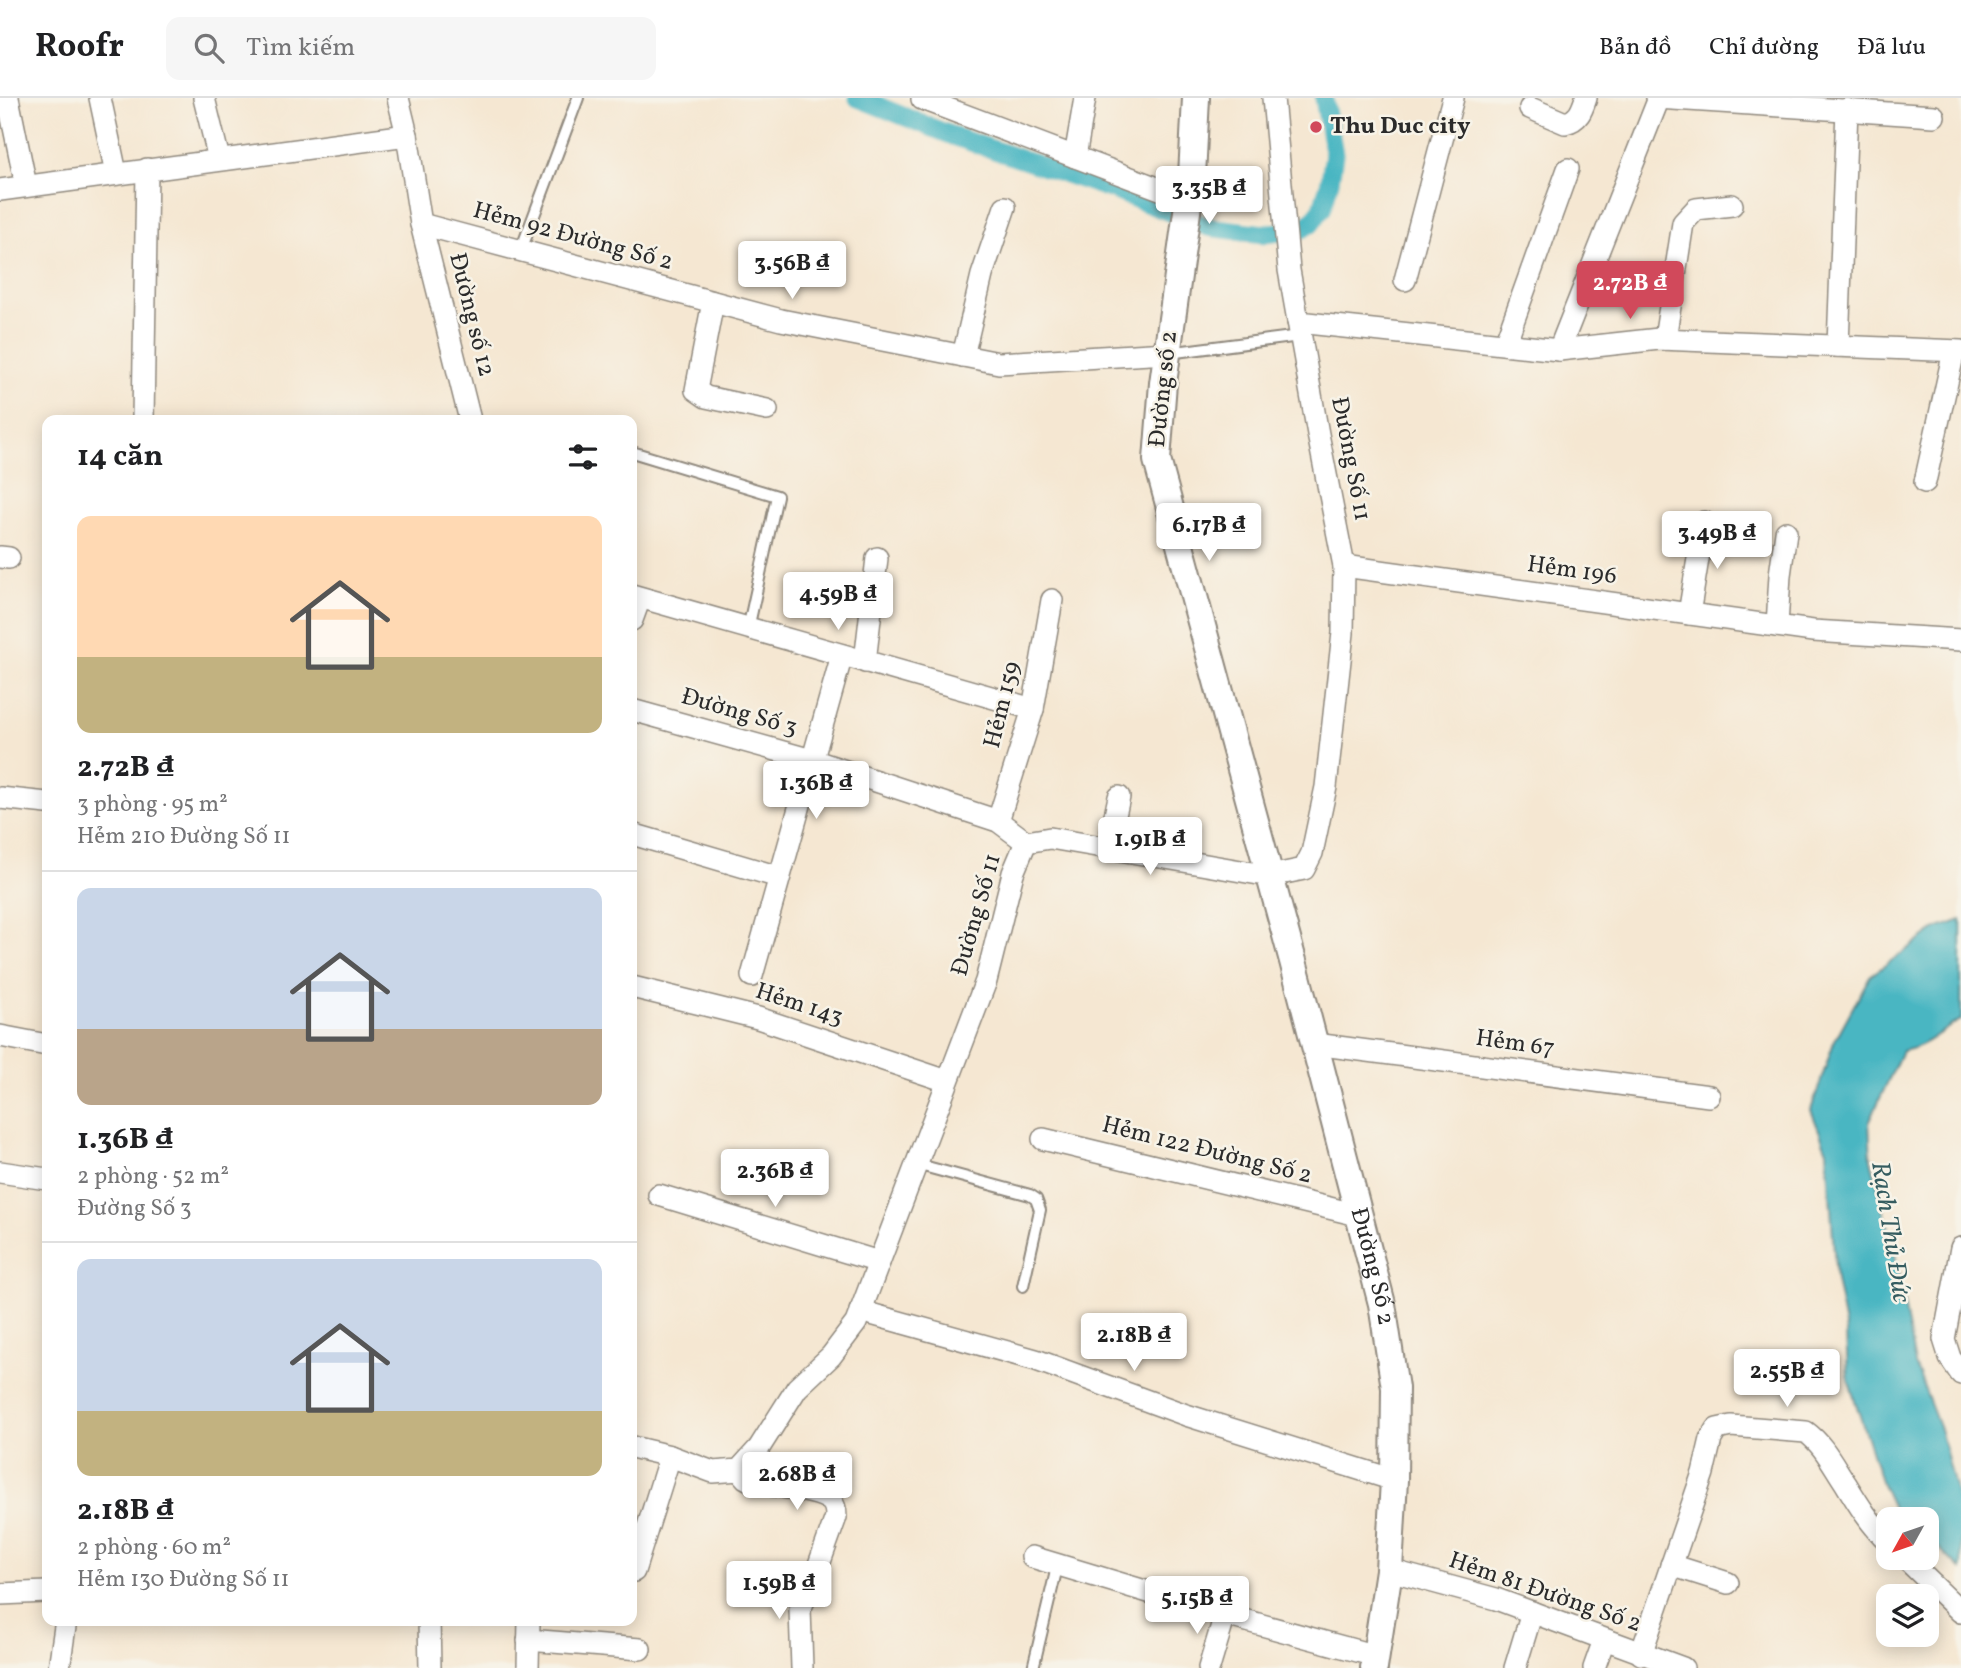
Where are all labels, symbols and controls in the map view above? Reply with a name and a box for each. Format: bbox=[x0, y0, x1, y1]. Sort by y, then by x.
search box bbox=[166, 17, 656, 80]
text: Roofr bbox=[35, 25, 124, 71]
icon: search bbox=[190, 29, 228, 67]
text: Tìm kiếm bbox=[246, 30, 355, 66]
text: Bản đồ bbox=[1599, 31, 1671, 65]
text: Chỉ đường bbox=[1709, 31, 1819, 65]
text: Đã lưu bbox=[1857, 31, 1926, 65]
place label: Thu Duc city bbox=[1330, 110, 1471, 144]
marker: Thu Duc city bbox=[1308, 119, 1324, 135]
pin: 3.35B ₫ bbox=[1144, 166, 1274, 226]
text: 3.35B ₫ bbox=[1172, 173, 1246, 205]
street label: Hẻm 92 Đường Số 2 bbox=[469, 194, 677, 280]
pin: 3.56B ₫ bbox=[727, 242, 857, 301]
text: 3.56B ₫ bbox=[754, 248, 830, 280]
street label: Đường số 12 bbox=[439, 250, 503, 380]
pin: 2.72B ₫ bbox=[1565, 262, 1695, 321]
text: 2.72B ₫ bbox=[1593, 268, 1667, 300]
street label: Đường số 2 bbox=[1141, 329, 1187, 449]
street label: Đường Số 11 bbox=[1321, 394, 1379, 524]
text: 14 căn bbox=[77, 436, 163, 478]
icon: filters bbox=[564, 438, 602, 476]
pin: 6.17B ₫ bbox=[1144, 504, 1274, 563]
text: 6.17B ₫ bbox=[1172, 510, 1246, 542]
pin: 3.49B ₫ bbox=[1652, 512, 1782, 571]
text: 3.49B ₫ bbox=[1678, 518, 1756, 550]
street label: Hẻm 196 bbox=[1525, 548, 1619, 594]
icon: home bbox=[277, 562, 403, 688]
pin: 4.59B ₫ bbox=[773, 573, 903, 632]
text: 4.59B ₫ bbox=[799, 579, 877, 611]
street label: Hẻm 159 bbox=[976, 658, 1030, 752]
street label: Đường Số 3 bbox=[677, 680, 801, 746]
text: 2.72B ₫ bbox=[77, 747, 174, 789]
pin: 1.36B ₫ bbox=[751, 762, 881, 821]
text: 1.36B ₫ bbox=[779, 768, 853, 800]
text: 3 phòng · 95 m² bbox=[77, 789, 228, 821]
pin: 1.91B ₫ bbox=[1085, 818, 1215, 877]
text: Hẻm 210 Đường Số 11 bbox=[77, 821, 291, 853]
text: 1.91B ₫ bbox=[1114, 824, 1186, 856]
street label: Đường Số 11 bbox=[943, 850, 1011, 980]
icon: home bbox=[277, 934, 403, 1060]
street label: Hẻm 143 bbox=[751, 975, 847, 1035]
street label: Hẻm 67 bbox=[1473, 1022, 1557, 1066]
street label: Hẻm 122 Đường Số 2 bbox=[1098, 1108, 1316, 1194]
text: 1.36B ₫ bbox=[77, 1119, 173, 1161]
pin: 2.36B ₫ bbox=[710, 1150, 840, 1209]
text: 2.36B ₫ bbox=[737, 1156, 813, 1188]
water label: Rạch Thủ Đức bbox=[1861, 1159, 1919, 1306]
text: 2 phòng · 52 m² bbox=[77, 1161, 229, 1193]
text: Đường Số 3 bbox=[77, 1193, 192, 1225]
street label: Đường Số 2 bbox=[1341, 1204, 1402, 1328]
icon: home bbox=[277, 1305, 403, 1431]
pin: 2.18B ₫ bbox=[1069, 1314, 1199, 1373]
text: 2.18B ₫ bbox=[1097, 1320, 1171, 1352]
pin: 2.55B ₫ bbox=[1722, 1350, 1852, 1409]
text: 2.55B ₫ bbox=[1750, 1356, 1824, 1388]
pin: 2.68B ₫ bbox=[732, 1452, 862, 1512]
text: 2.68B ₫ bbox=[758, 1459, 836, 1491]
text: 2.18B ₫ bbox=[77, 1490, 174, 1532]
north arrow bbox=[1876, 1507, 1939, 1570]
map controls bbox=[1876, 1507, 1939, 1647]
text: 2 phòng · 60 m² bbox=[77, 1532, 231, 1564]
street label: Hẻm 81 Đường Số 2 bbox=[1444, 1544, 1646, 1642]
pin: 1.59B ₫ bbox=[714, 1562, 844, 1621]
text: Hẻm 130 Đường Số 11 bbox=[77, 1564, 289, 1596]
text: 1.59B ₫ bbox=[742, 1568, 816, 1600]
pin: 5.15B ₫ bbox=[1132, 1576, 1262, 1636]
text: 5.15B ₫ bbox=[1161, 1583, 1233, 1615]
button: layers bbox=[1876, 1584, 1939, 1647]

